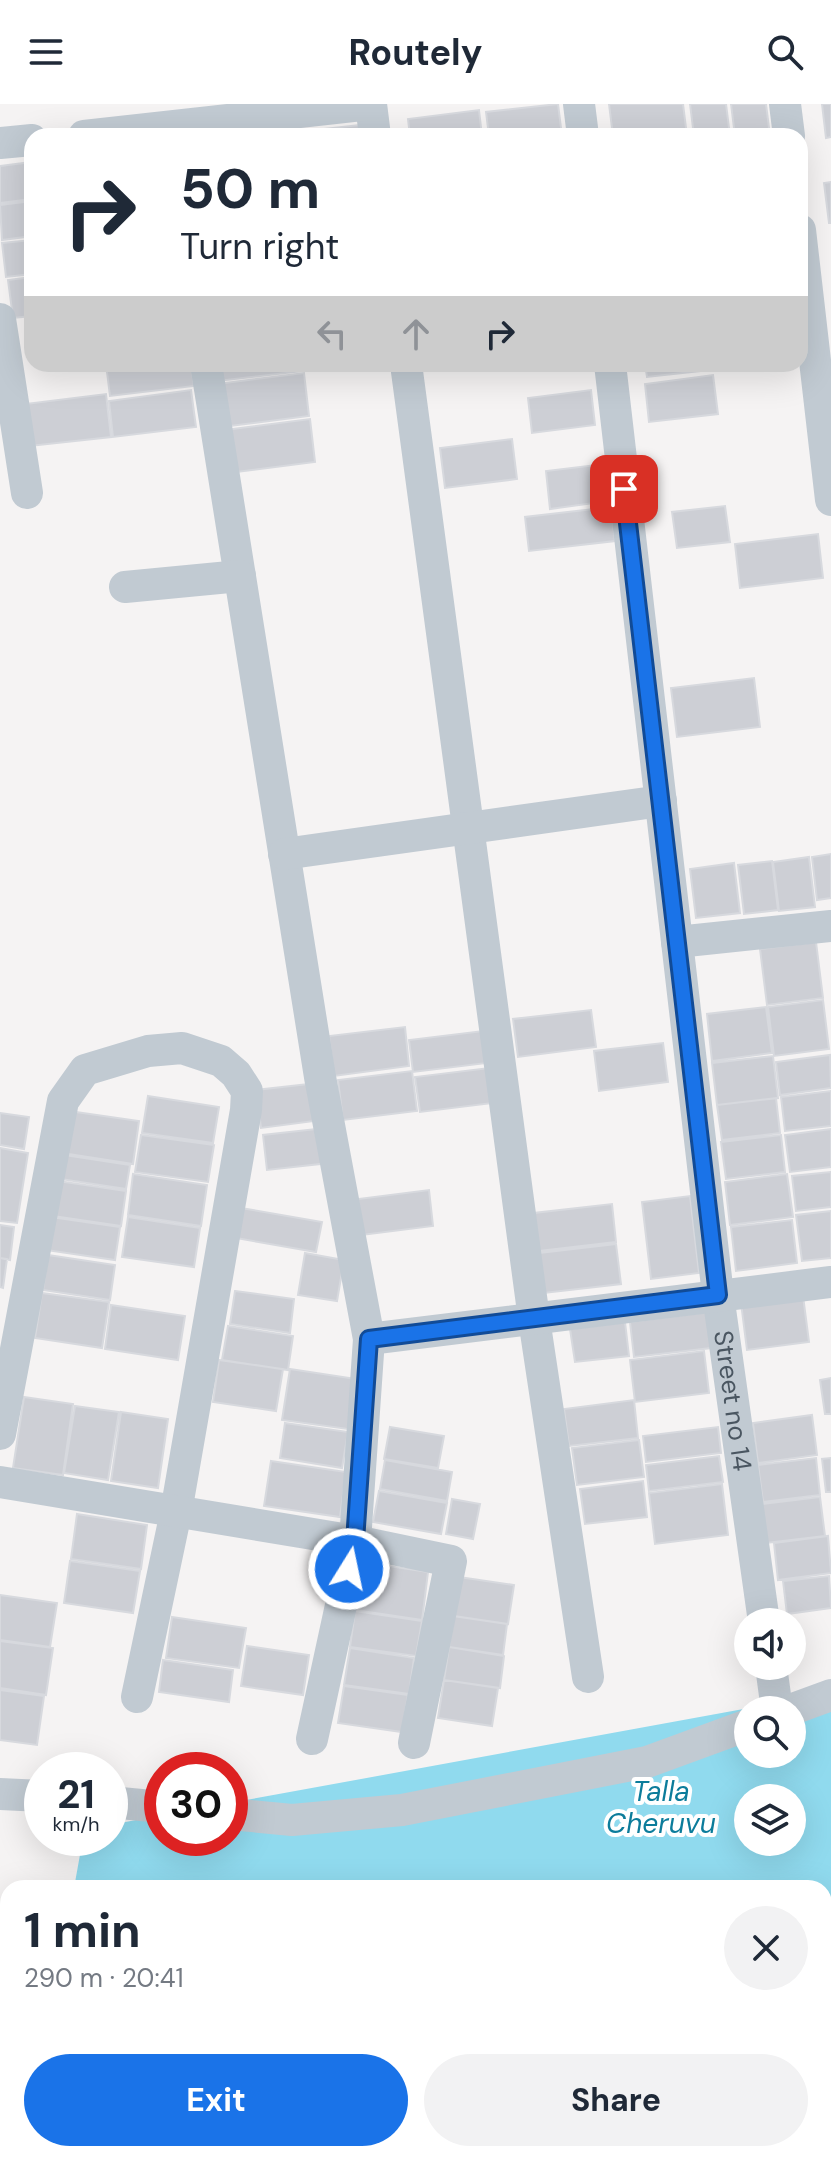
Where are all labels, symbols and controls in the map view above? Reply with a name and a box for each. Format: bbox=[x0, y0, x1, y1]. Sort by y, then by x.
text: Routely bbox=[349, 29, 482, 76]
icon: menu bbox=[24, 30, 68, 74]
icon: search bbox=[763, 30, 807, 74]
text: 50 m bbox=[180, 152, 320, 225]
icon: right bbox=[48, 160, 152, 264]
text: Turn right bbox=[180, 223, 339, 270]
icon: left bbox=[310, 312, 354, 356]
icon: ahead bbox=[394, 312, 438, 356]
icon: right bbox=[478, 312, 522, 356]
pin bbox=[590, 455, 658, 523]
icon: arrive bbox=[602, 467, 646, 511]
street label: Street no 14 bbox=[706, 1328, 760, 1474]
position arrow bbox=[307, 1527, 391, 1611]
map controls bbox=[734, 1608, 806, 1856]
button: sound bbox=[734, 1608, 806, 1680]
button: search bbox=[734, 1696, 806, 1768]
speed limit sign: 30 bbox=[144, 1752, 248, 1856]
text: 21 bbox=[57, 1768, 95, 1820]
water label: Talla Cheruvu bbox=[606, 1773, 716, 1842]
button: layers bbox=[734, 1784, 806, 1856]
text: km/h bbox=[52, 1811, 100, 1837]
text: 1 min bbox=[24, 1899, 141, 1962]
button: close bbox=[724, 1906, 808, 1990]
text: 290 m · 20:41 bbox=[24, 1961, 184, 1995]
button: Exit bbox=[24, 2054, 408, 2146]
button: Share bbox=[424, 2054, 808, 2146]

